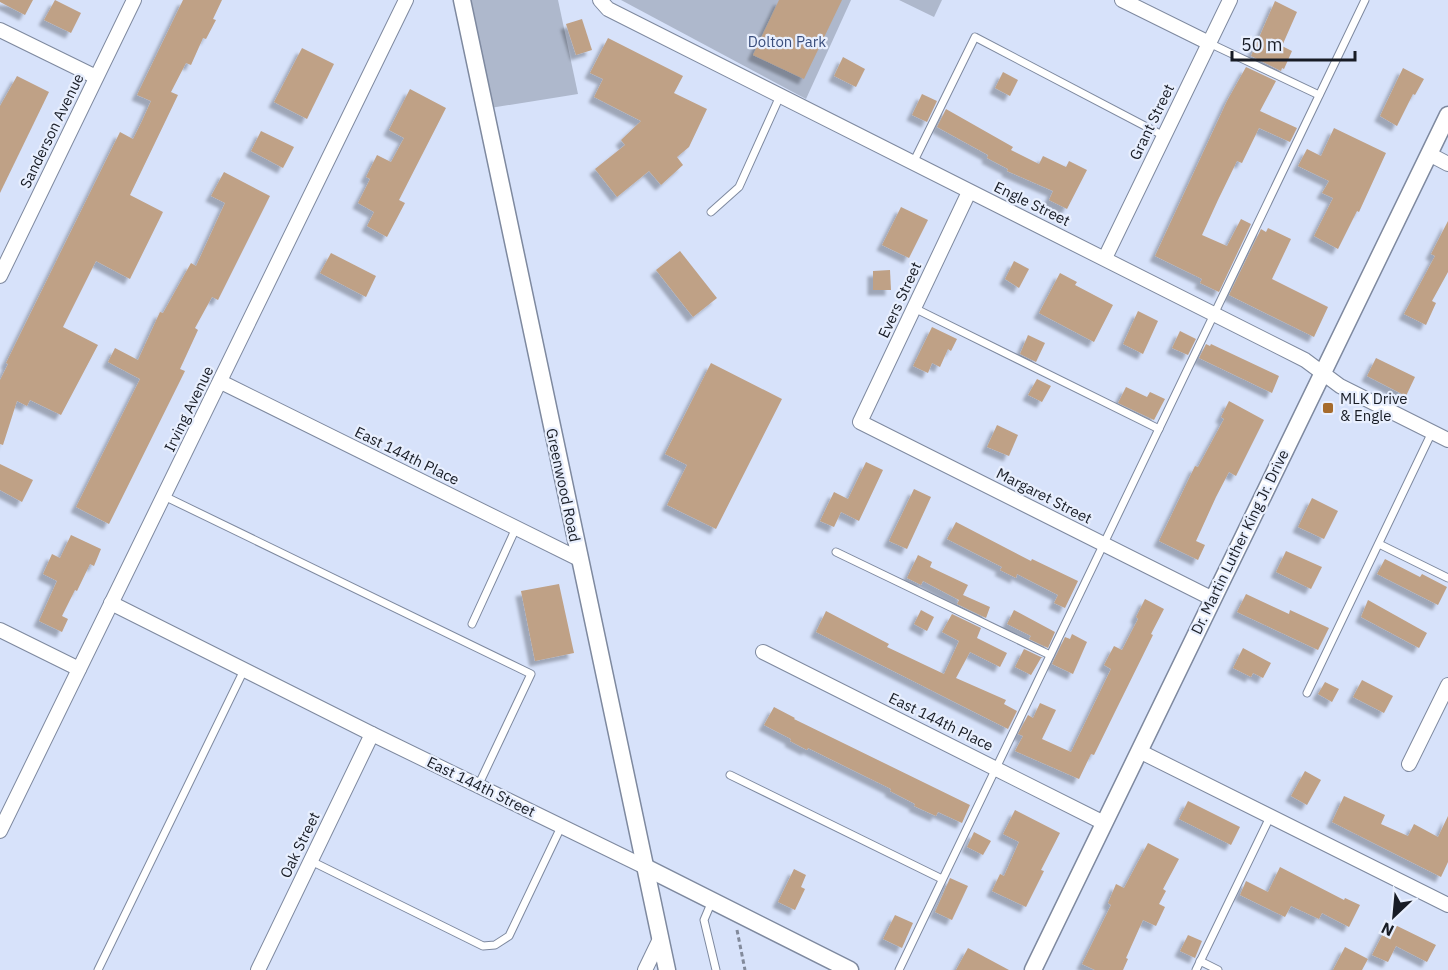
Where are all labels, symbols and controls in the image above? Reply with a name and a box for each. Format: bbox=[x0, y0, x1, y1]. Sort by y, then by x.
scale bar bbox=[1232, 24, 1355, 62]
park label: Dolton Park bbox=[748, 32, 826, 51]
text: 50 m bbox=[1241, 33, 1283, 56]
street label: Sanderson Avenue bbox=[15, 70, 88, 191]
street label: Grant Street bbox=[1125, 81, 1178, 163]
street label: Engle Street bbox=[991, 177, 1073, 230]
street label: Evers Street bbox=[874, 259, 925, 341]
street label: Irving Avenue bbox=[160, 363, 217, 455]
place label: MLK Drive & Engle bbox=[1340, 389, 1408, 425]
marker: MLK Drive & Engle bbox=[1321, 401, 1335, 415]
street label: East 144th Place bbox=[352, 422, 463, 489]
street label: Greenwood Road bbox=[542, 426, 585, 543]
street label: Dr. Martin Luther King Jr. Drive bbox=[1186, 446, 1293, 637]
street label: Margaret Street bbox=[993, 463, 1095, 528]
street label: East 144th Place bbox=[886, 688, 997, 755]
street label: East 144th Street bbox=[424, 752, 539, 821]
street label: Oak Street bbox=[275, 809, 324, 881]
north arrow bbox=[1364, 886, 1424, 946]
text: N bbox=[1378, 918, 1397, 941]

